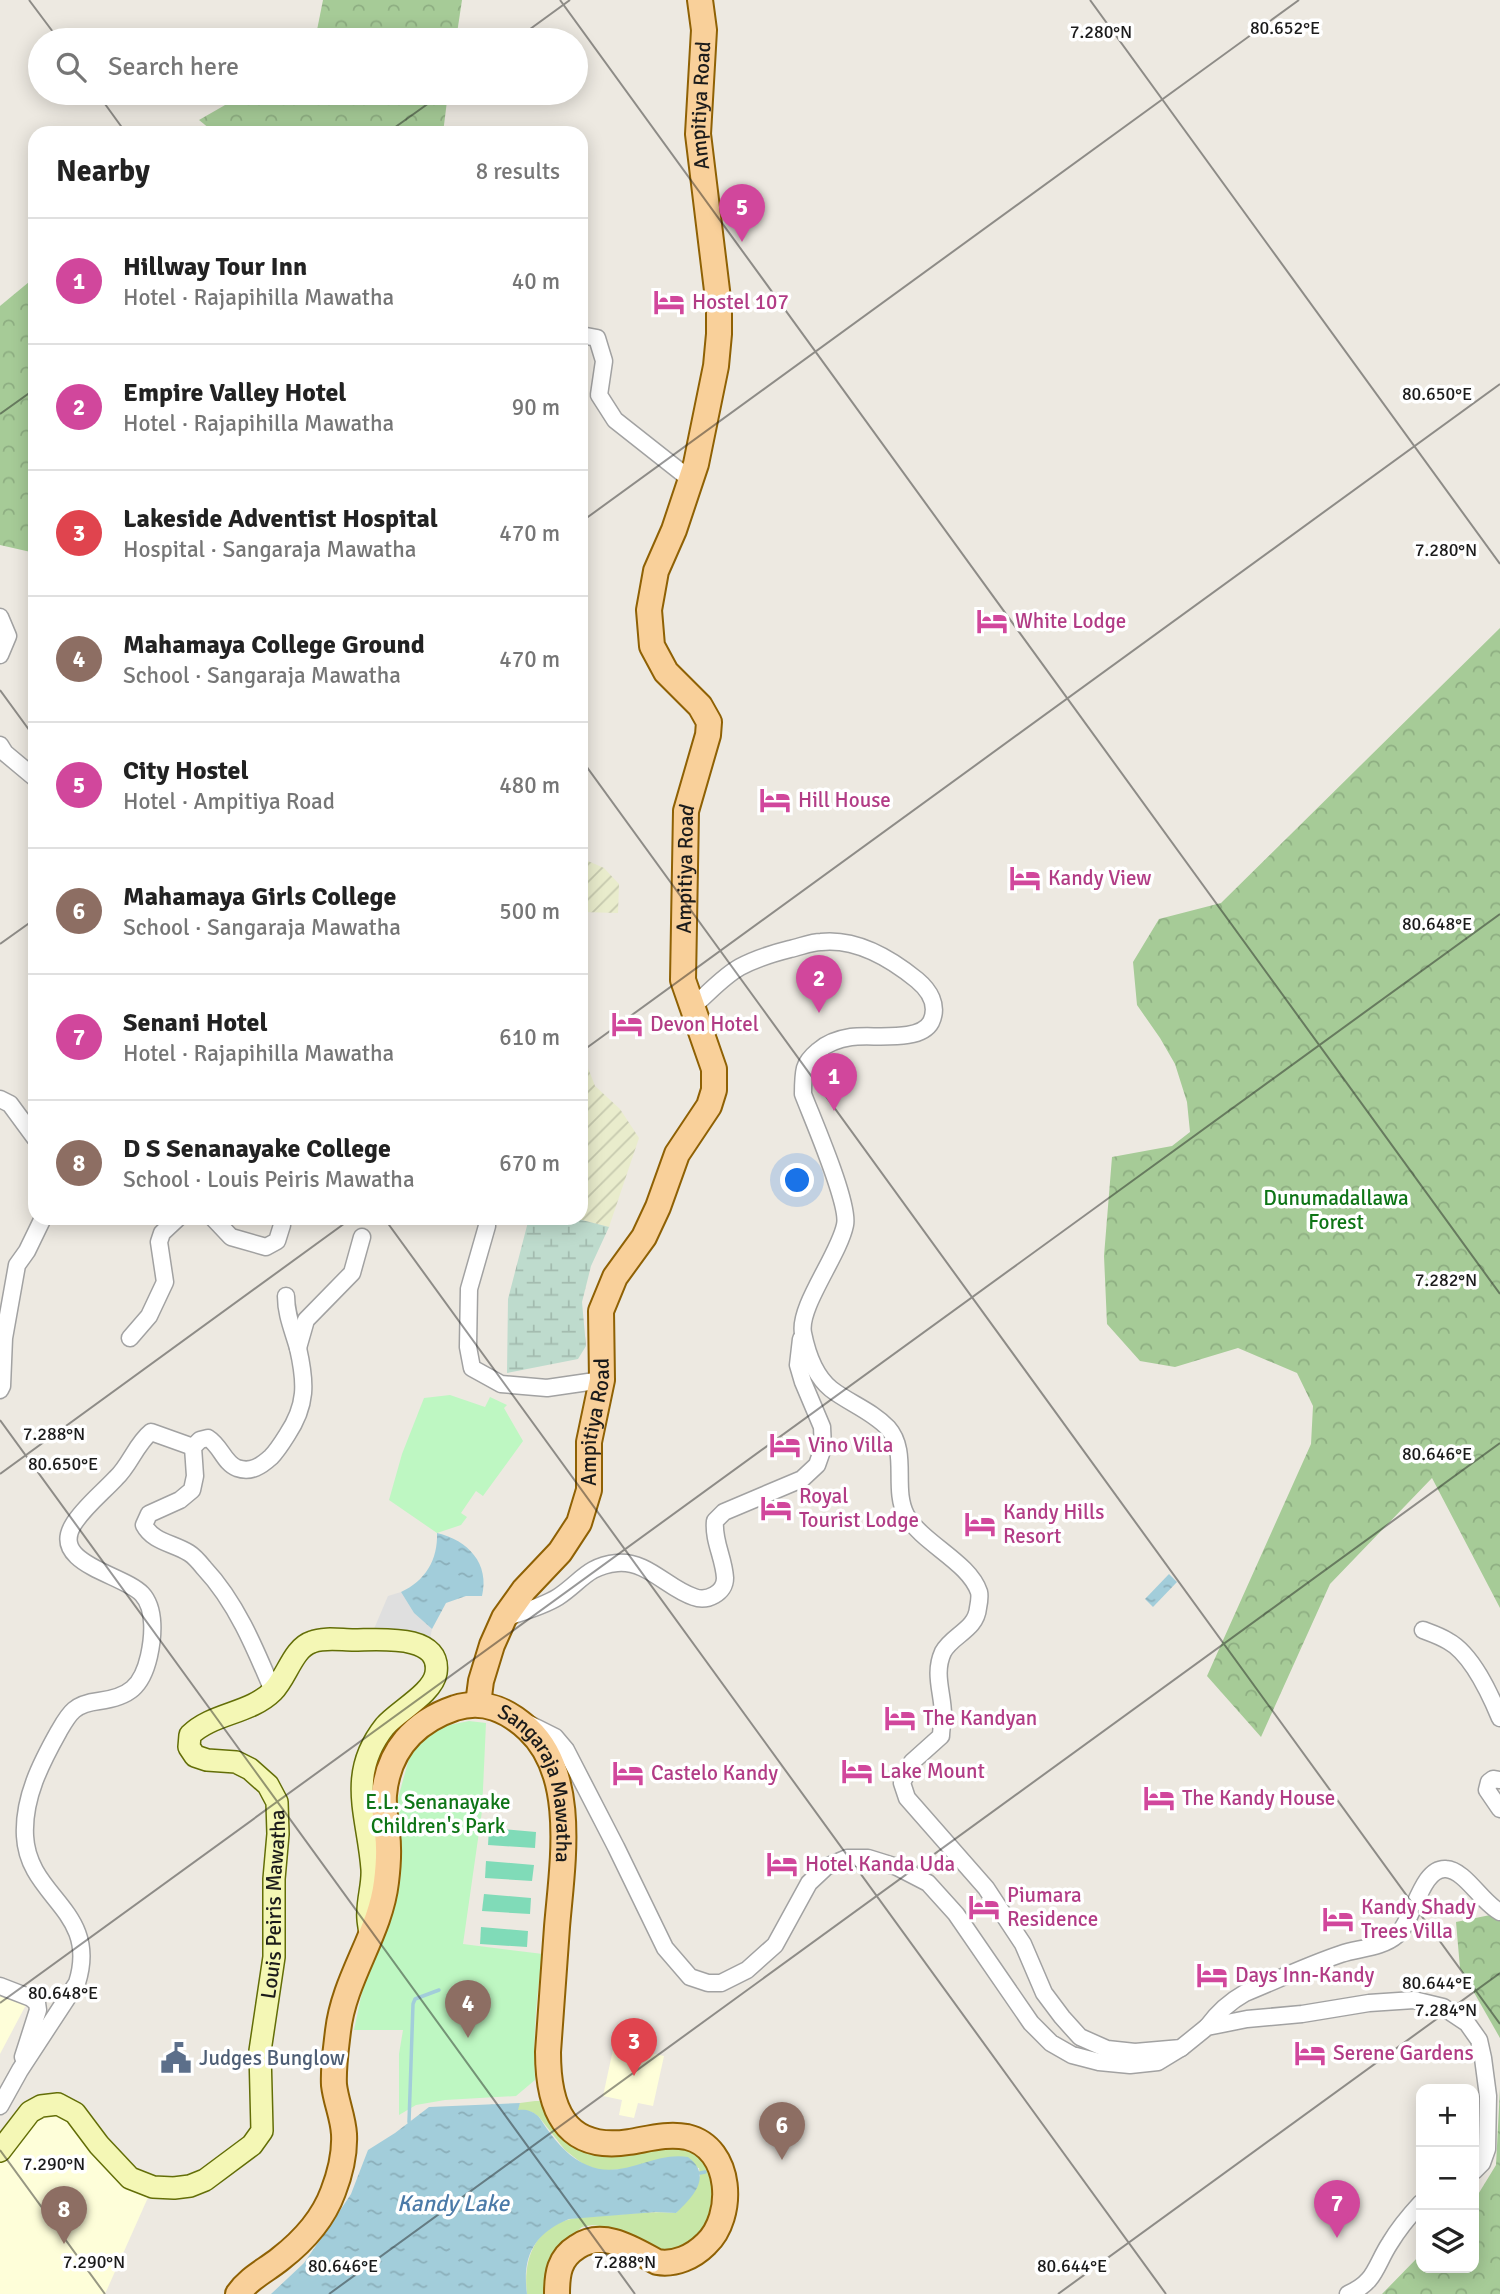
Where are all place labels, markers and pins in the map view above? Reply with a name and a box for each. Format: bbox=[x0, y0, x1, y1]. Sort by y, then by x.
pin: 5 bbox=[719, 184, 765, 242]
hotel icon: Hostel 107 bbox=[652, 285, 686, 319]
place label: Hostel 107 bbox=[692, 289, 789, 315]
hotel icon: White Lodge bbox=[975, 604, 1009, 638]
place label: White Lodge bbox=[1015, 608, 1126, 634]
hotel icon: Hill House bbox=[758, 783, 792, 817]
place label: Hill House bbox=[798, 787, 891, 813]
hotel icon: Kandy View bbox=[1008, 861, 1042, 895]
place label: Kandy View bbox=[1048, 865, 1151, 891]
pin: 2 bbox=[796, 955, 842, 1013]
hotel icon: Devon Hotel bbox=[610, 1007, 644, 1041]
place label: Devon Hotel bbox=[650, 1011, 759, 1037]
pin: 1 bbox=[811, 1053, 857, 1111]
hotel icon: Vino Villa bbox=[768, 1428, 802, 1462]
place label: Vino Villa bbox=[808, 1432, 893, 1458]
place label: Royal Tourist Lodge bbox=[799, 1483, 919, 1533]
hotel icon: Royal Tourist Lodge bbox=[759, 1491, 793, 1525]
place label: Kandy Hills Resort bbox=[1003, 1499, 1104, 1549]
hotel icon: Kandy Hills Resort bbox=[963, 1507, 997, 1541]
hotel icon: The Kandyan bbox=[883, 1701, 917, 1735]
place label: The Kandyan bbox=[923, 1705, 1037, 1731]
hotel icon: Lake Mount bbox=[840, 1754, 874, 1788]
hotel icon: Castelo Kandy bbox=[611, 1756, 645, 1790]
place label: Lake Mount bbox=[880, 1758, 985, 1784]
place label: Castelo Kandy bbox=[651, 1760, 778, 1786]
hotel icon: The Kandy House bbox=[1142, 1781, 1176, 1815]
place label: The Kandy House bbox=[1182, 1785, 1335, 1811]
hotel icon: Hotel Kanda Uda bbox=[765, 1847, 799, 1881]
place label: Hotel Kanda Uda bbox=[805, 1851, 955, 1877]
place label: Piumara Residence bbox=[1007, 1882, 1098, 1932]
hotel icon: Piumara Residence bbox=[967, 1890, 1001, 1924]
place label: Kandy Shady Trees Villa bbox=[1361, 1894, 1476, 1944]
hotel icon: Kandy Shady Trees Villa bbox=[1321, 1902, 1355, 1936]
hotel icon: Days Inn-Kandy bbox=[1195, 1958, 1229, 1992]
place label: Days Inn-Kandy bbox=[1235, 1962, 1375, 1988]
pin: 4 bbox=[445, 1980, 491, 2038]
pin: 3 bbox=[611, 2018, 657, 2076]
hotel icon: Serene Gardens bbox=[1293, 2036, 1327, 2070]
place label: Serene Gardens bbox=[1333, 2040, 1474, 2066]
public building icon: Judges Bunglow bbox=[159, 2041, 193, 2075]
place label: Judges Bunglow bbox=[199, 2045, 345, 2071]
pin: 6 bbox=[759, 2102, 805, 2160]
pin: 7 bbox=[1314, 2180, 1360, 2238]
pin: 8 bbox=[41, 2186, 87, 2244]

